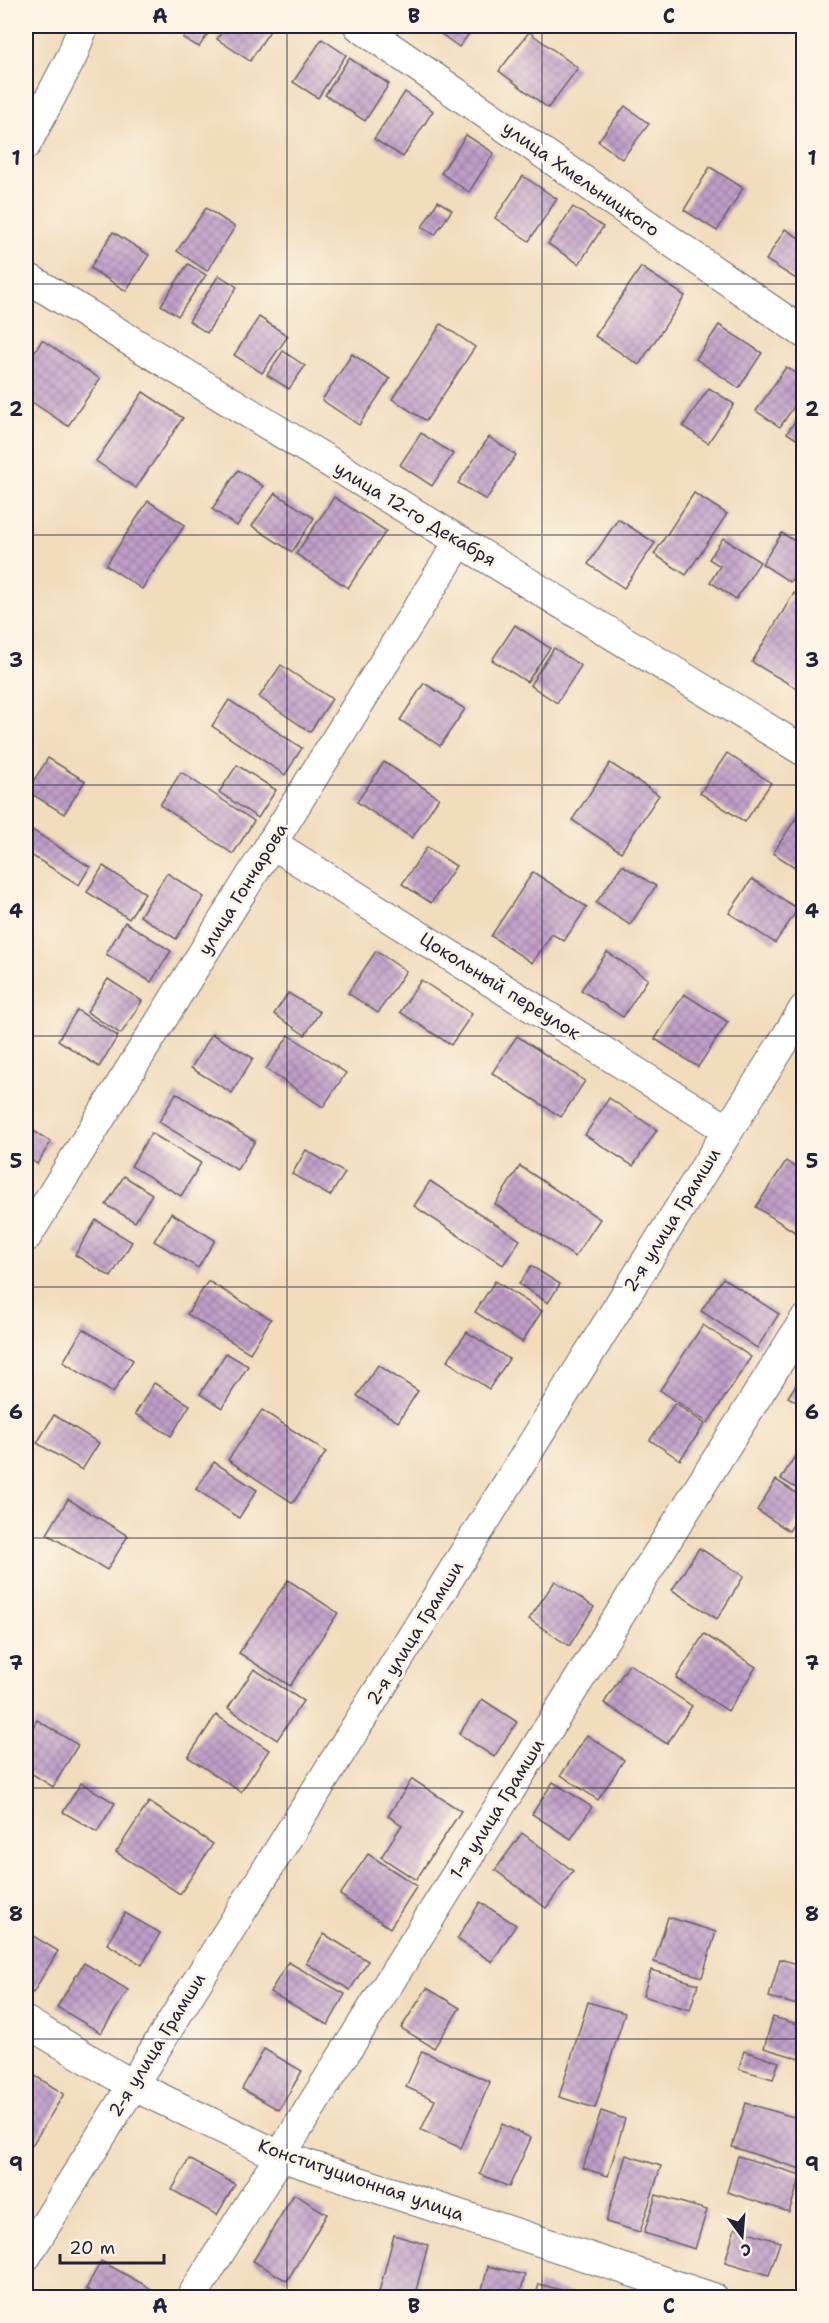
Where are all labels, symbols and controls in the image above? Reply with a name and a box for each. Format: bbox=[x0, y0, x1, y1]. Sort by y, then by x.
text: A bbox=[152, 3, 168, 29]
text: B bbox=[408, 3, 420, 29]
text: C bbox=[663, 3, 675, 29]
street label: улица Хмельницкого bbox=[498, 116, 664, 242]
text: 1 bbox=[11, 145, 21, 171]
text: 1 bbox=[807, 145, 817, 171]
text: 2 bbox=[9, 396, 23, 422]
text: 2 bbox=[805, 396, 819, 422]
street label: улица 12-го Декабря bbox=[330, 456, 500, 572]
text: 3 bbox=[9, 647, 23, 673]
text: 3 bbox=[805, 647, 819, 673]
street label: улица Гончарова bbox=[193, 818, 293, 960]
text: 4 bbox=[9, 898, 23, 924]
text: 4 bbox=[805, 898, 819, 924]
street label: Цокольный переулок bbox=[415, 927, 585, 1045]
street label: 2-я улица Грамши bbox=[618, 1143, 726, 1297]
text: 5 bbox=[10, 1148, 22, 1174]
text: 5 bbox=[806, 1148, 818, 1174]
text: 6 bbox=[9, 1399, 23, 1425]
text: 6 bbox=[805, 1399, 819, 1425]
street label: 2-я улица Грамши bbox=[361, 1556, 469, 1710]
text: 7 bbox=[9, 1650, 23, 1676]
text: 7 bbox=[805, 1650, 819, 1676]
street label: 1-я улица Грамши bbox=[444, 1734, 550, 1884]
text: 8 bbox=[9, 1901, 23, 1927]
text: 8 bbox=[805, 1901, 819, 1927]
street label: 2-я улица Грамши bbox=[103, 1968, 211, 2122]
street label: Конституционная улица bbox=[255, 2133, 467, 2227]
text: 9 bbox=[9, 2151, 23, 2177]
text: 9 bbox=[805, 2151, 819, 2177]
north arrow bbox=[712, 2206, 772, 2266]
scale bar bbox=[60, 2227, 164, 2265]
text: 20 m bbox=[69, 2236, 115, 2260]
text: С bbox=[738, 2238, 754, 2261]
text: A bbox=[152, 2293, 168, 2319]
text: B bbox=[408, 2293, 420, 2319]
text: C bbox=[663, 2293, 675, 2319]

